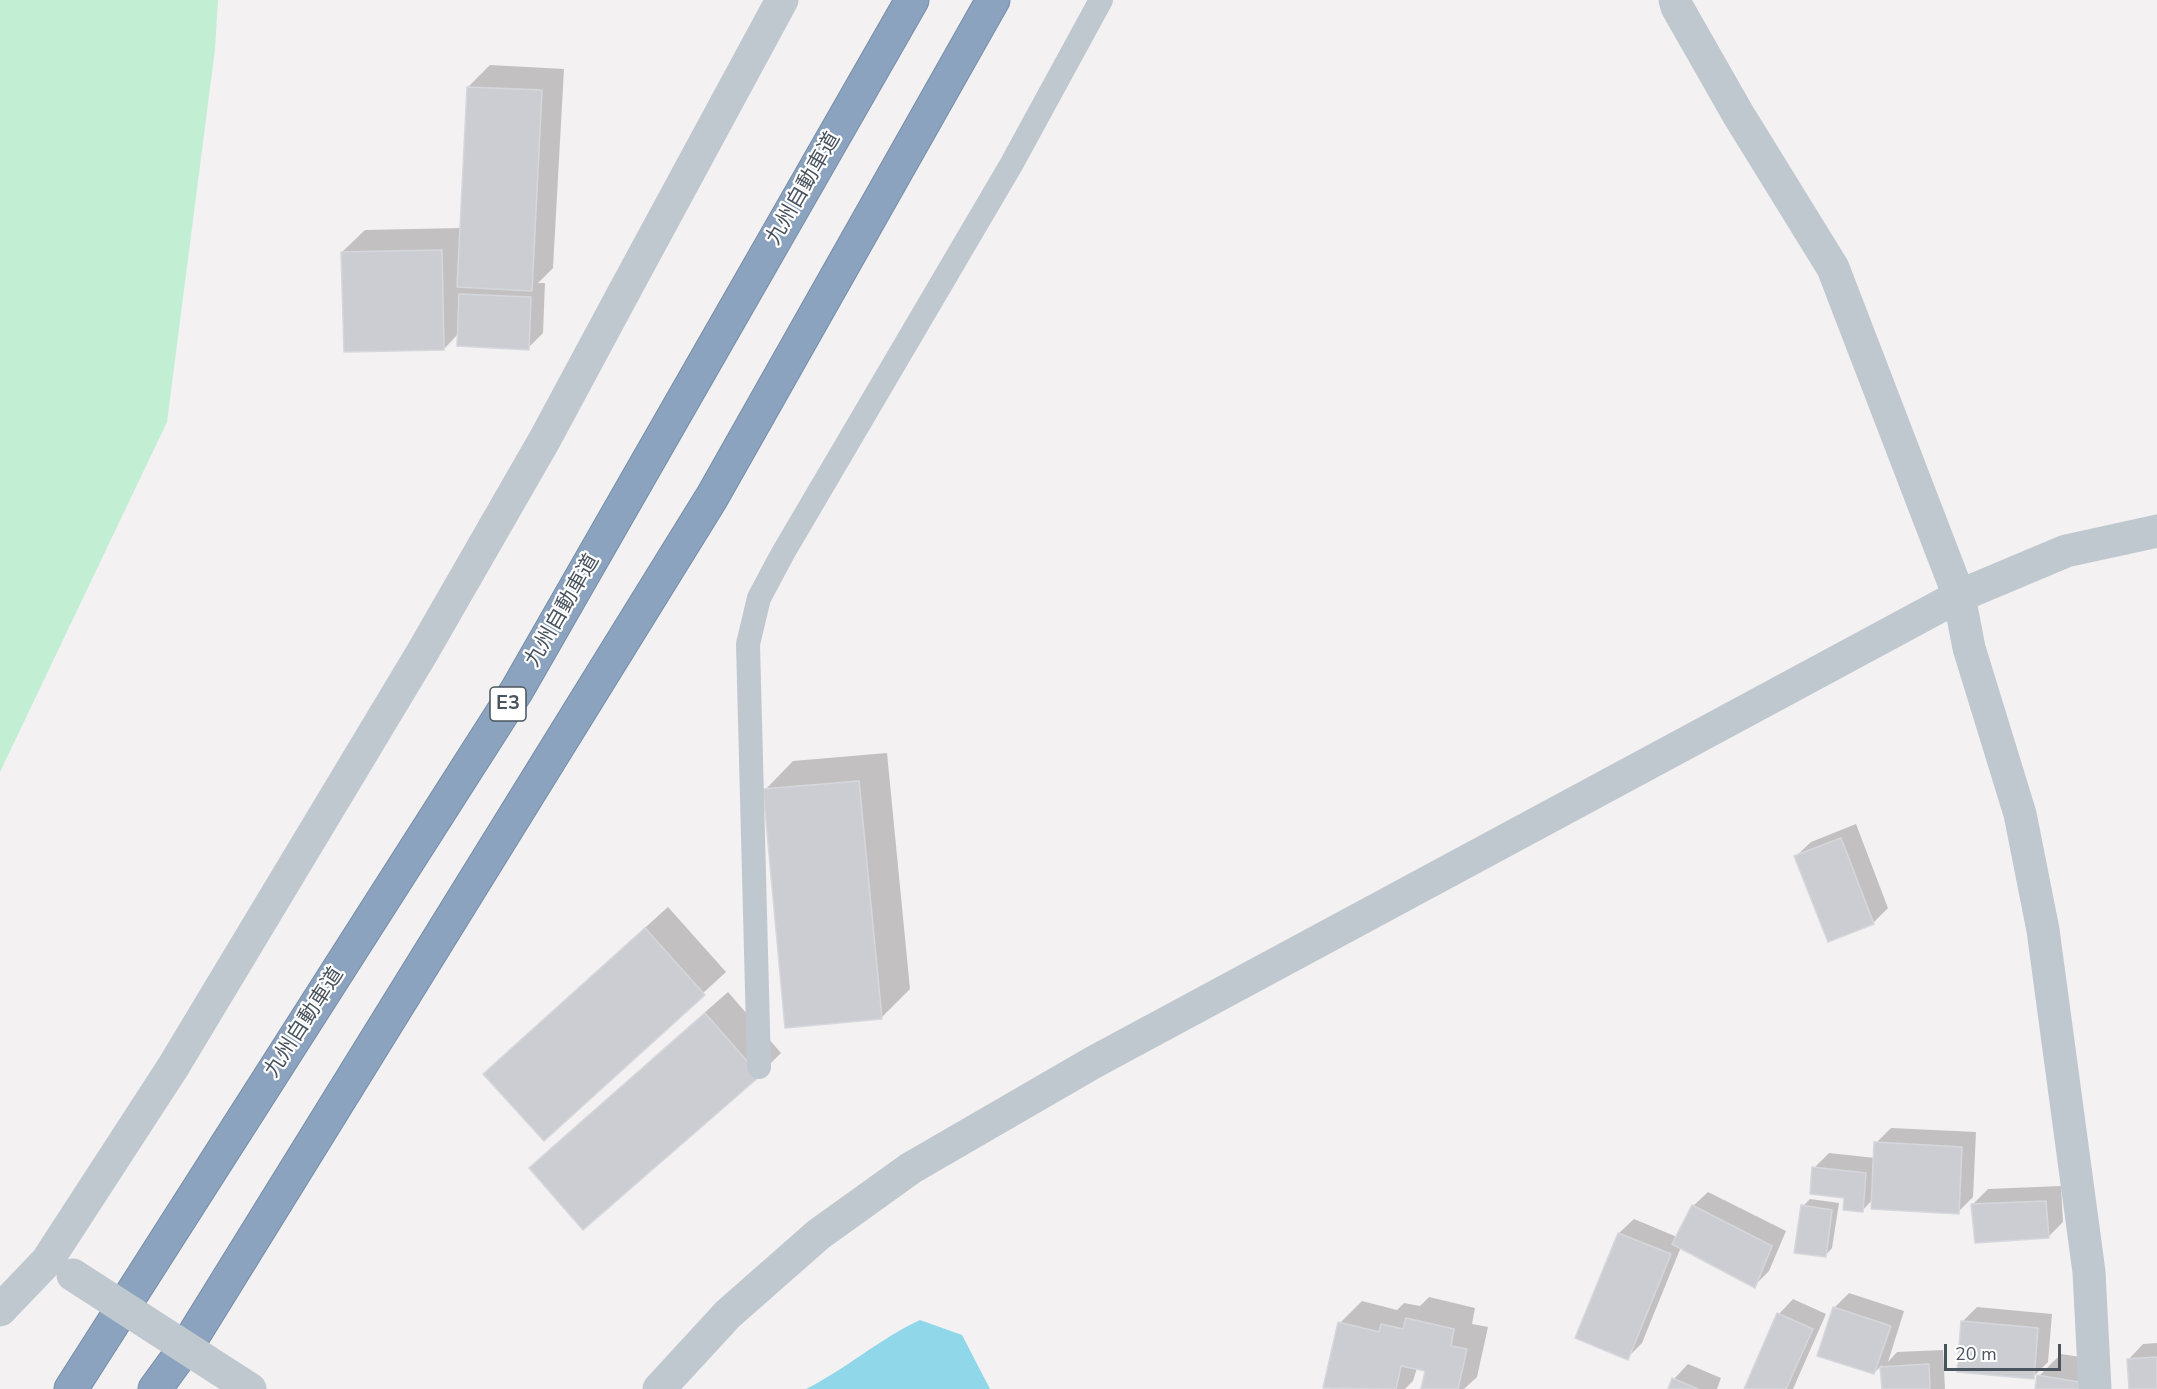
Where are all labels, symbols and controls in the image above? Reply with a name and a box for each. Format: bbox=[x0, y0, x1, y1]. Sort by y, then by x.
street label: 九州自動車道 bbox=[762, 128, 846, 250]
street label: 九州自動車道 bbox=[521, 550, 605, 672]
road number: E3 bbox=[490, 687, 526, 721]
street label: 九州自動車道 bbox=[260, 963, 350, 1083]
scale bar bbox=[1947, 1332, 2064, 1370]
text: 20 m bbox=[1955, 1342, 1997, 1366]

